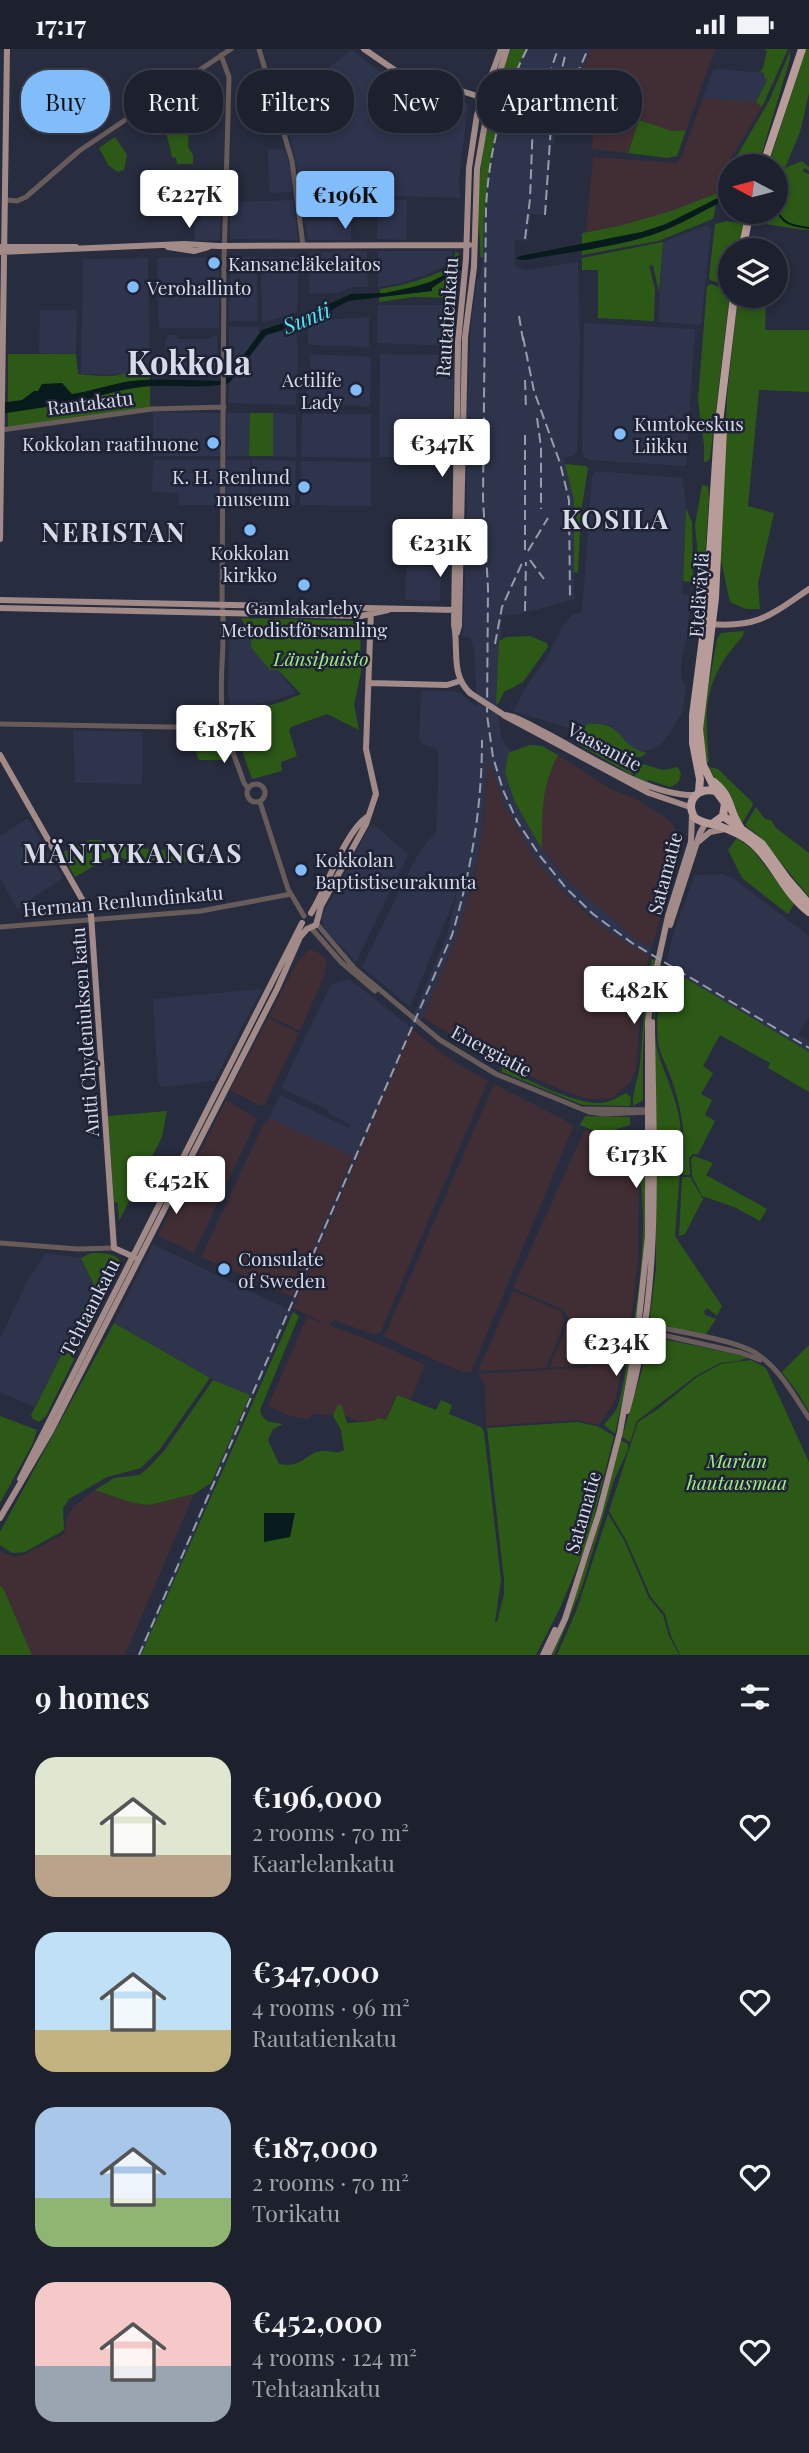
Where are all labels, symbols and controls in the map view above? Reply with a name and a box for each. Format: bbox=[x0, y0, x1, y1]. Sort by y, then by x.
text: 17:17 bbox=[35, 7, 86, 42]
chip: Buy bbox=[21, 70, 110, 133]
chip: Rent bbox=[124, 70, 223, 133]
chip: Filters bbox=[237, 70, 354, 133]
chip: New bbox=[368, 70, 463, 133]
chip: Apartment bbox=[477, 70, 642, 133]
north arrow bbox=[718, 154, 788, 224]
map controls bbox=[718, 154, 788, 308]
pin: €227K bbox=[140, 171, 238, 230]
pin: €196K bbox=[296, 171, 394, 231]
text: €227K bbox=[156, 177, 222, 208]
text: €196K bbox=[312, 178, 378, 209]
button: layers bbox=[718, 238, 788, 308]
place label: Kansaneläkelaitos bbox=[228, 250, 381, 276]
marker: Kansaneläkelaitos bbox=[206, 255, 222, 271]
street label: Rautatienkatu bbox=[429, 256, 463, 378]
place label: Verohallinto bbox=[146, 274, 251, 300]
marker: Verohallinto bbox=[125, 279, 141, 295]
water label: Sunti bbox=[277, 295, 335, 340]
district label: Kokkola bbox=[127, 339, 251, 383]
place label: Actilife Lady bbox=[281, 366, 342, 414]
marker: Actilife Lady bbox=[348, 382, 364, 398]
street label: Rantakatu bbox=[45, 384, 135, 420]
place label: Kuntokeskus Liikku bbox=[634, 410, 744, 458]
pin: €347K bbox=[393, 419, 491, 479]
text: €347K bbox=[410, 426, 474, 457]
marker: Kuntokeskus Liikku bbox=[612, 426, 628, 442]
place label: Kokkolan raatihuone bbox=[22, 430, 199, 456]
marker: Kokkolan raatihuone bbox=[205, 435, 221, 451]
place label: K. H. Renlund museum bbox=[172, 463, 290, 511]
marker: K. H. Renlund museum bbox=[296, 479, 312, 495]
district label: KOSILA bbox=[562, 501, 670, 536]
district label: NERISTAN bbox=[41, 514, 187, 549]
pin: €231K bbox=[391, 519, 489, 579]
marker: Kokkolan kirkko bbox=[242, 522, 258, 538]
text: €231K bbox=[408, 526, 472, 557]
place label: Kokkolan kirkko bbox=[211, 539, 290, 587]
street label: Eteläväylä bbox=[682, 551, 714, 638]
marker: Gamlakarleby Metodistförsamling bbox=[296, 577, 312, 593]
place label: Gamlakarleby Metodistförsamling bbox=[221, 594, 387, 642]
park label: Länsipuisto bbox=[273, 645, 368, 671]
pin: €187K bbox=[175, 705, 273, 765]
text: €187K bbox=[192, 712, 256, 743]
street label: Vaasantie bbox=[562, 715, 647, 776]
street label: Satamatie bbox=[641, 829, 687, 917]
district label: MÄNTYKANGAS bbox=[23, 835, 243, 870]
place label: Kokkolan Baptistiseurakunta bbox=[315, 846, 477, 894]
marker: Kokkolan Baptistiseurakunta bbox=[293, 862, 309, 878]
street label: Herman Renlundinkatu bbox=[22, 878, 224, 922]
street label: Antti Chydeniuksen katu bbox=[64, 926, 104, 1139]
pin: €482K bbox=[585, 967, 683, 1026]
text: €482K bbox=[600, 973, 668, 1004]
street label: Energiatie bbox=[447, 1018, 537, 1082]
pin: €173K bbox=[587, 1131, 685, 1190]
text: €173K bbox=[605, 1137, 667, 1168]
pin: €452K bbox=[127, 1157, 225, 1216]
text: €452K bbox=[143, 1163, 209, 1194]
place label: Consulate of Sweden bbox=[238, 1245, 326, 1293]
street label: Tehtaankatu bbox=[53, 1254, 125, 1360]
marker: Consulate of Sweden bbox=[216, 1261, 232, 1277]
pin: €234K bbox=[567, 1319, 665, 1378]
text: €234K bbox=[583, 1325, 649, 1356]
park label: Marian hautausmaa bbox=[686, 1447, 787, 1495]
street label: Satamatie bbox=[558, 1468, 606, 1556]
text: 9 homes bbox=[35, 1677, 150, 1717]
icon: filters bbox=[736, 1678, 774, 1716]
text: €196,000 bbox=[252, 1776, 382, 1816]
icon: home bbox=[91, 1785, 175, 1869]
icon: heart bbox=[736, 1808, 774, 1846]
text: 2 rooms · 70 m² bbox=[252, 1816, 409, 1847]
text: Kaarlelankatu bbox=[252, 1847, 395, 1878]
text: €347,000 bbox=[252, 1951, 380, 1991]
icon: home bbox=[91, 1960, 175, 2044]
icon: heart bbox=[736, 1983, 774, 2021]
text: 4 rooms · 96 m² bbox=[252, 1991, 410, 2022]
text: Rautatienkatu bbox=[252, 2022, 397, 2053]
text: €187,000 bbox=[252, 2126, 378, 2166]
icon: home bbox=[91, 2135, 175, 2219]
icon: heart bbox=[736, 2158, 774, 2196]
text: 2 rooms · 70 m² bbox=[252, 2166, 409, 2197]
text: Torikatu bbox=[252, 2197, 340, 2228]
text: €452,000 bbox=[252, 2301, 383, 2341]
icon: home bbox=[91, 2310, 175, 2394]
icon: heart bbox=[736, 2333, 774, 2371]
text: 4 rooms · 124 m² bbox=[252, 2341, 417, 2372]
text: Tehtaankatu bbox=[252, 2372, 381, 2403]

